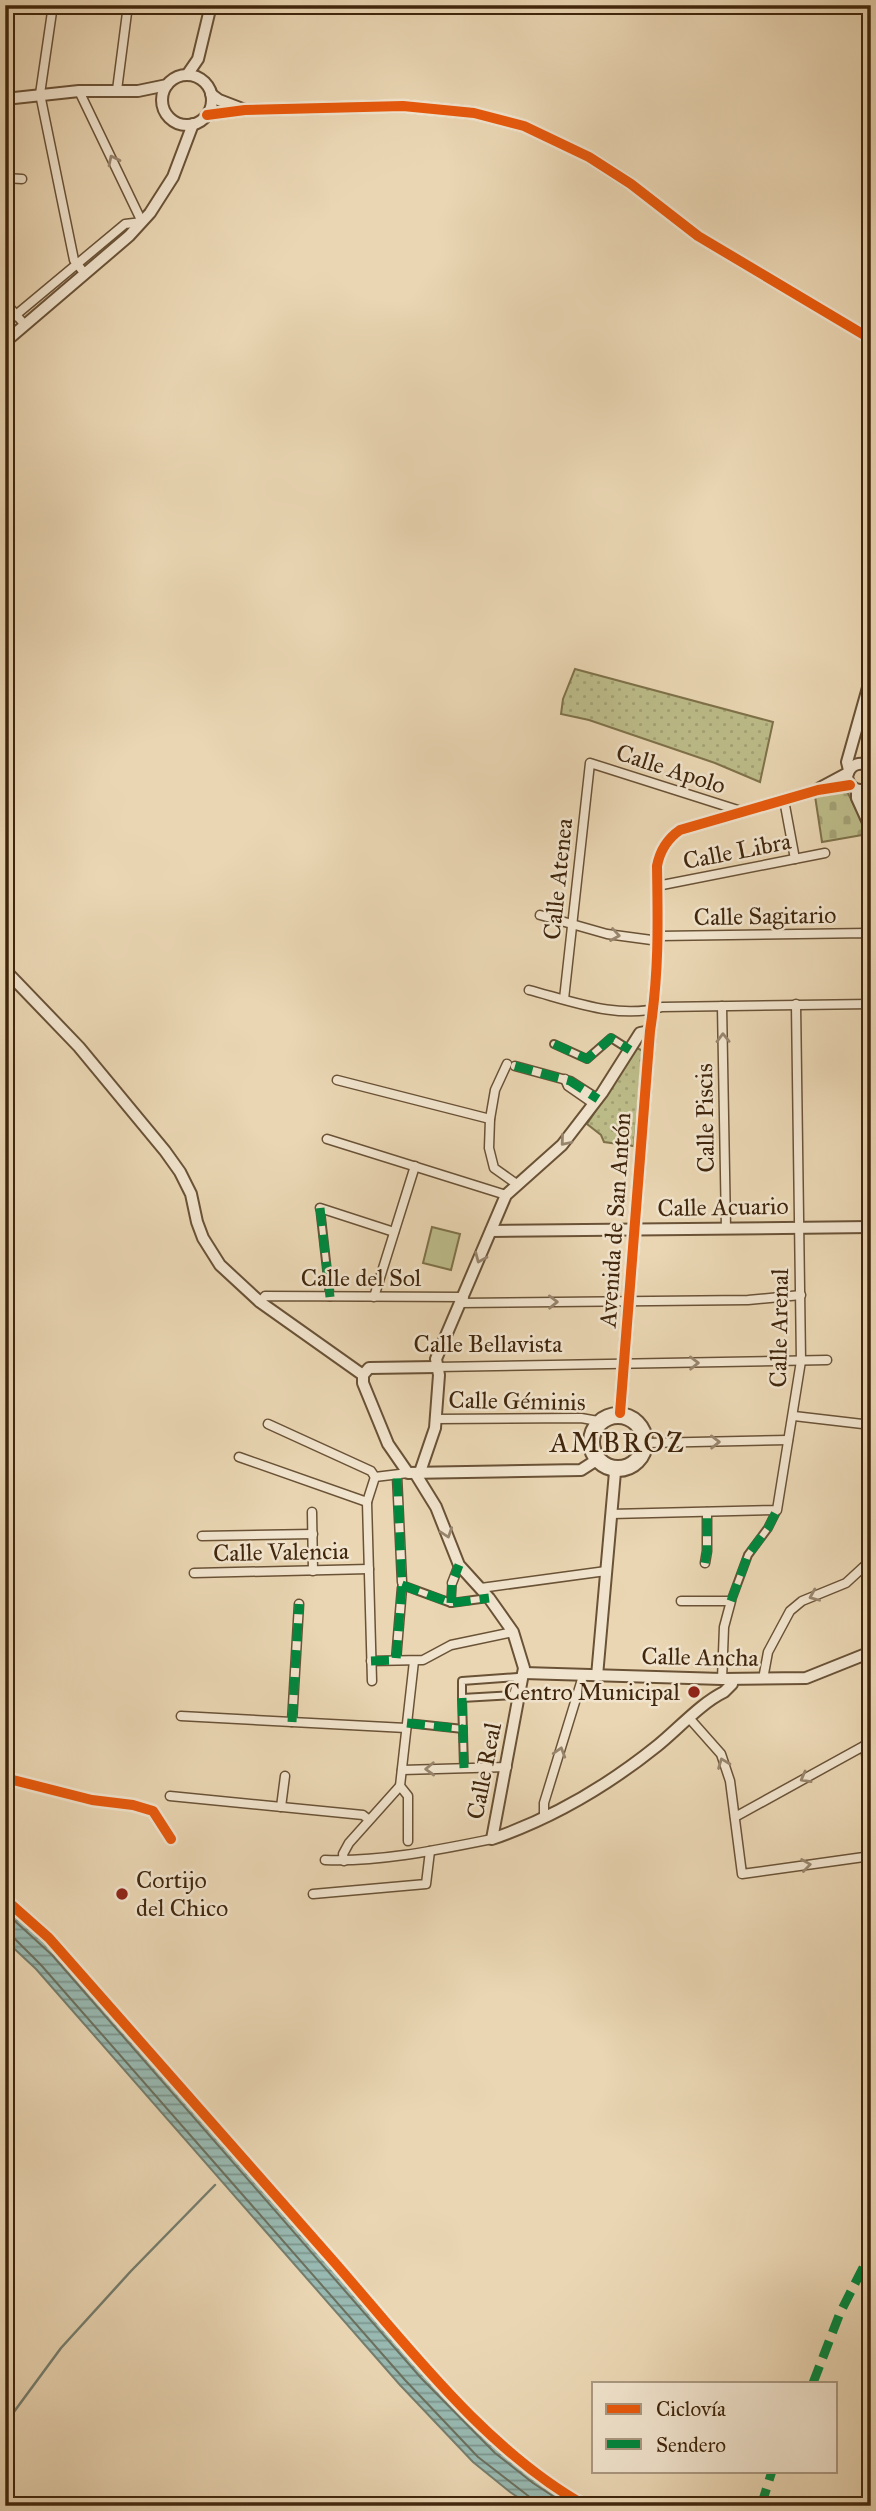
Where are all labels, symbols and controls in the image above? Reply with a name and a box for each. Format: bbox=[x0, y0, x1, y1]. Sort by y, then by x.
one-way arrow bbox=[107, 155, 121, 167]
street label: Calle Apolo bbox=[612, 737, 730, 801]
street label: Calle Atenea bbox=[537, 816, 579, 941]
street label: Calle Libra bbox=[680, 826, 794, 876]
street label: Calle Sagitario bbox=[693, 900, 837, 932]
one-way arrow bbox=[609, 927, 621, 942]
one-way arrow bbox=[715, 1032, 731, 1042]
street label: Calle Piscis bbox=[689, 1063, 721, 1173]
street label: Avenida de San Antón bbox=[592, 1112, 637, 1329]
one-way arrow bbox=[561, 1132, 573, 1145]
street label: Calle Acuario bbox=[657, 1191, 789, 1223]
one-way arrow bbox=[474, 1251, 488, 1263]
street label: Calle del Sol bbox=[301, 1263, 422, 1293]
street label: Calle Arenal bbox=[763, 1268, 795, 1388]
one-way arrow bbox=[548, 1294, 559, 1310]
street label: Calle Bellavista bbox=[414, 1329, 563, 1359]
one-way arrow bbox=[689, 1355, 699, 1371]
street label: Calle Géminis bbox=[448, 1385, 586, 1417]
district label: AMBROZ bbox=[549, 1425, 686, 1460]
one-way arrow bbox=[710, 1434, 721, 1450]
one-way arrow bbox=[439, 1526, 453, 1539]
street label: Calle Valencia bbox=[213, 1536, 350, 1568]
one-way arrow bbox=[809, 1588, 821, 1602]
street label: Calle Ancha bbox=[641, 1641, 760, 1673]
place label: Centro Municipal bbox=[504, 1677, 680, 1707]
marker: Centro Municipal bbox=[686, 1684, 702, 1700]
street label: Calle Real bbox=[460, 1720, 508, 1822]
one-way arrow bbox=[551, 1746, 566, 1758]
one-way arrow bbox=[718, 1757, 732, 1769]
one-way arrow bbox=[424, 1762, 435, 1777]
one-way arrow bbox=[800, 1770, 812, 1783]
one-way arrow bbox=[801, 1858, 812, 1873]
place label: Cortijo del Chico bbox=[136, 1865, 228, 1923]
marker: Cortijo del Chico bbox=[114, 1886, 130, 1902]
legend bbox=[592, 2382, 838, 2472]
text: Ciclovía bbox=[656, 2396, 726, 2422]
text: Sendero bbox=[656, 2432, 726, 2458]

